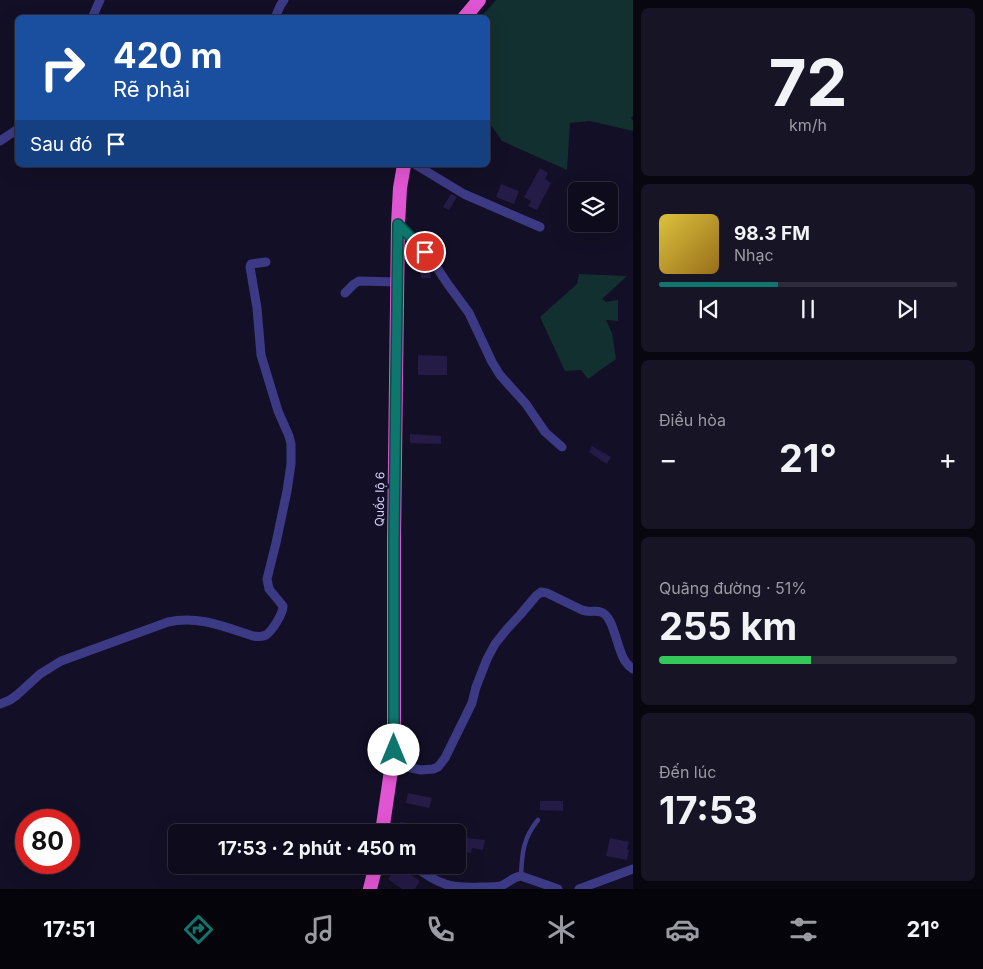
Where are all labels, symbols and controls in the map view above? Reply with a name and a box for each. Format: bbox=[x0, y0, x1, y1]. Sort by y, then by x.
text: 420 m bbox=[113, 34, 223, 76]
icon: right bbox=[30, 35, 95, 100]
text: 72 bbox=[769, 43, 847, 122]
text: Rẽ phải bbox=[113, 76, 190, 102]
text: km/h bbox=[789, 115, 827, 135]
icon: arrive bbox=[102, 130, 130, 158]
text: Sau đó bbox=[30, 133, 92, 156]
map controls bbox=[568, 182, 618, 232]
button: layers bbox=[568, 182, 618, 232]
text: 98.3 FM bbox=[734, 222, 810, 245]
pin bbox=[404, 231, 446, 273]
icon: arrive bbox=[411, 238, 439, 266]
text: Nhạc bbox=[734, 245, 774, 265]
icon: previous bbox=[695, 295, 723, 323]
icon: pause bbox=[794, 295, 822, 323]
icon: next bbox=[893, 295, 921, 323]
text: Điều hòa bbox=[659, 410, 726, 430]
text: 21° bbox=[779, 435, 837, 481]
text: − bbox=[659, 442, 678, 476]
text: + bbox=[938, 442, 957, 476]
street label: Quốc lộ 6 bbox=[372, 472, 387, 526]
text: Quãng đường · 51% bbox=[659, 578, 807, 598]
text: 255 km bbox=[659, 603, 797, 649]
position arrow bbox=[367, 723, 419, 775]
text: Đến lúc bbox=[659, 762, 716, 782]
text: 17:53 bbox=[659, 787, 758, 833]
speed limit sign: 80 bbox=[15, 809, 80, 874]
text: 17:53 · 2 phút · 450 m bbox=[218, 837, 416, 860]
icon: directions bbox=[181, 912, 216, 947]
icon: music bbox=[302, 912, 337, 947]
icon: phone bbox=[423, 912, 458, 947]
icon: climate bbox=[544, 912, 579, 947]
icon: car bbox=[665, 912, 700, 947]
icon: filters bbox=[786, 912, 821, 947]
text: 17:51 bbox=[43, 916, 95, 942]
text: 21° bbox=[907, 916, 940, 942]

